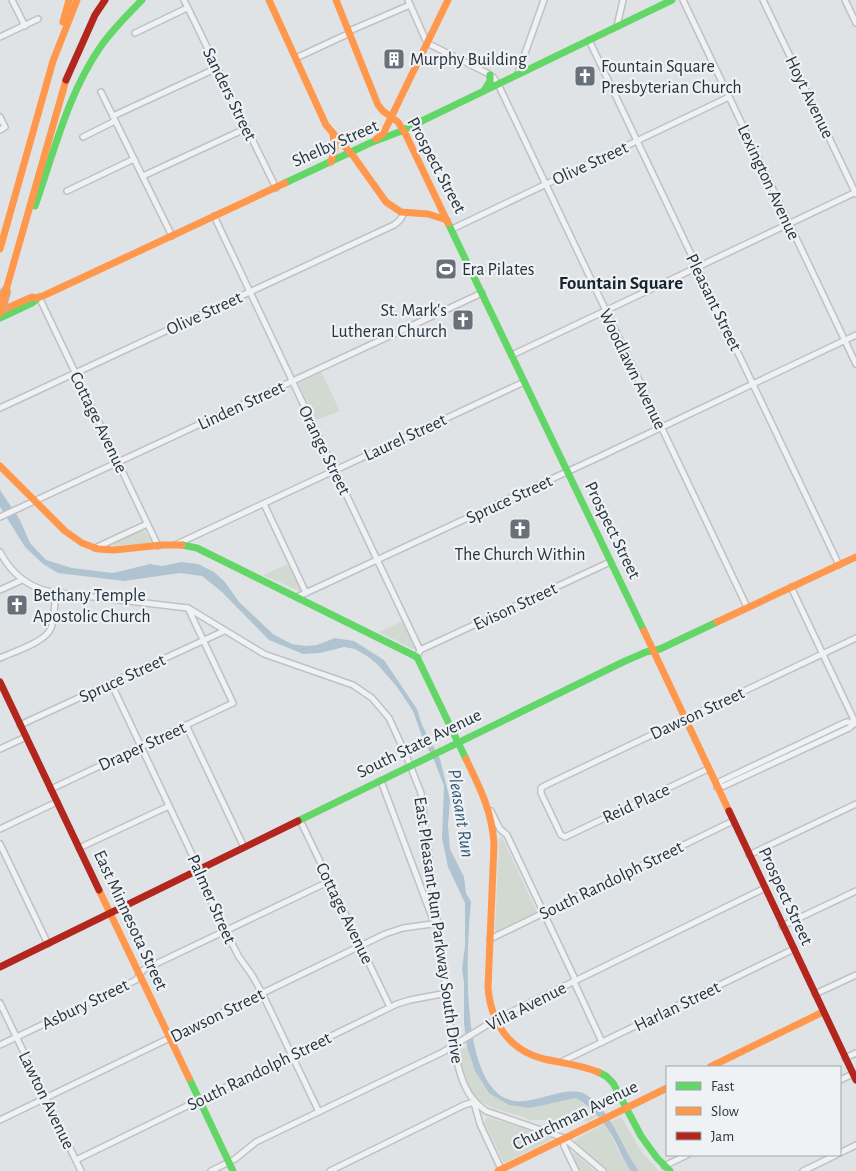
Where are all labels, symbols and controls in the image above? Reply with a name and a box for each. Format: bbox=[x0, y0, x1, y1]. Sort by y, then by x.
street label: Sanders Street bbox=[199, 45, 259, 144]
building icon: Murphy Building bbox=[382, 47, 406, 71]
place label: Murphy Building bbox=[410, 51, 527, 69]
street label: Hoyt Avenue bbox=[781, 53, 837, 142]
place label: Fountain Square Presbyterian Church bbox=[601, 58, 742, 97]
church icon: Fountain Square Presbyterian Church bbox=[573, 64, 597, 88]
street label: Prospect Street bbox=[403, 114, 469, 217]
street label: Shelby Street bbox=[290, 117, 382, 171]
street label: Lexington Avenue bbox=[734, 122, 803, 243]
street label: Olive Street bbox=[550, 138, 631, 189]
street label: Pleasant Street bbox=[682, 251, 744, 354]
sports icon: Era Pilates bbox=[434, 257, 458, 281]
place label: Era Pilates bbox=[462, 261, 534, 279]
district label: Fountain Square bbox=[559, 274, 683, 293]
street label: Olive Street bbox=[164, 288, 245, 339]
place label: St. Mark's Lutheran Church bbox=[331, 302, 447, 341]
street label: Woodlawn Avenue bbox=[595, 306, 669, 433]
church icon: St. Mark's Lutheran Church bbox=[451, 308, 475, 332]
street label: Cottage Avenue bbox=[66, 369, 130, 476]
street label: Linden Street bbox=[195, 378, 288, 434]
street label: Orange Street bbox=[295, 403, 354, 498]
street label: Laurel Street bbox=[361, 411, 450, 465]
street label: Spruce Street bbox=[463, 472, 556, 528]
street label: Prospect Street bbox=[581, 479, 644, 582]
church icon: The Church Within bbox=[508, 517, 532, 541]
place label: The Church Within bbox=[454, 546, 586, 564]
street label: Evison Street bbox=[471, 580, 560, 634]
place label: Bethany Temple Apostolic Church bbox=[33, 587, 151, 626]
church icon: Bethany Temple Apostolic Church bbox=[5, 593, 29, 617]
street label: Spruce Street bbox=[76, 651, 169, 707]
street label: Dawson Street bbox=[647, 684, 748, 744]
street label: South State Avenue bbox=[354, 706, 485, 782]
street label: Draper Street bbox=[96, 719, 189, 775]
water label: Pleasant Run bbox=[444, 768, 477, 859]
street label: Reid Place bbox=[600, 781, 673, 827]
street label: East Pleasant Run Parkway South Drive bbox=[410, 795, 466, 1065]
street label: South Randolph Street bbox=[537, 838, 687, 924]
street label: Prospect Street bbox=[755, 845, 816, 948]
street label: East Minnesota Street bbox=[90, 848, 171, 993]
street label: Palmer Street bbox=[183, 852, 239, 947]
street label: Cottage Avenue bbox=[312, 860, 376, 967]
street label: Asbury Street bbox=[39, 976, 132, 1034]
street label: Harlan Street bbox=[632, 978, 723, 1035]
street label: Villa Avenue bbox=[484, 979, 569, 1035]
street label: Dawson Street bbox=[168, 985, 267, 1046]
street label: South Randolph Street bbox=[185, 1029, 335, 1115]
street label: Lawton Avenue bbox=[15, 1049, 78, 1152]
legend bbox=[666, 1066, 841, 1156]
street label: Churchman Avenue bbox=[510, 1078, 641, 1154]
text: Fast bbox=[711, 1079, 735, 1094]
text: Slow bbox=[711, 1104, 739, 1119]
text: Jam bbox=[711, 1129, 734, 1144]

